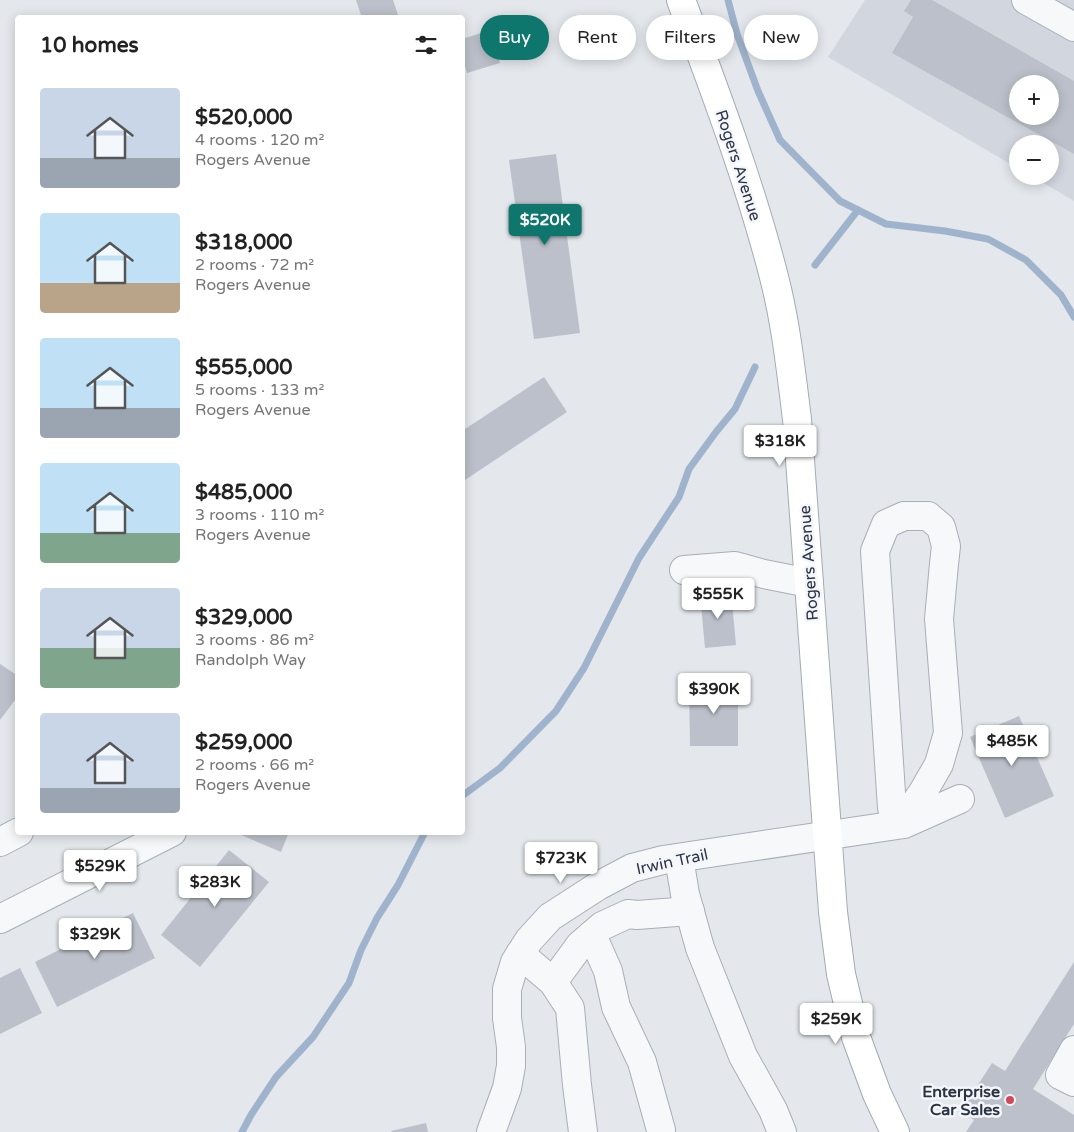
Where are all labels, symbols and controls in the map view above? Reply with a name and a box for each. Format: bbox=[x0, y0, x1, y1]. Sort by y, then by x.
chip: Buy bbox=[480, 15, 549, 60]
chip: Rent bbox=[559, 15, 636, 60]
chip: Filters bbox=[646, 15, 734, 60]
chip: New bbox=[744, 15, 818, 60]
icon: filters bbox=[412, 31, 440, 59]
text: 10 homes bbox=[40, 33, 139, 58]
map controls bbox=[1009, 75, 1059, 185]
button: + bbox=[1009, 75, 1059, 125]
text: $520,000 bbox=[195, 105, 293, 130]
street label: Rogers Avenue bbox=[711, 107, 765, 223]
icon: home bbox=[80, 108, 140, 168]
text: 4 rooms · 120 m² bbox=[195, 130, 324, 150]
button: − bbox=[1009, 135, 1059, 185]
text: Rogers Avenue bbox=[195, 150, 311, 170]
pin: $520K bbox=[510, 204, 580, 246]
text: $520K bbox=[520, 210, 570, 230]
text: $318,000 bbox=[195, 230, 293, 255]
icon: home bbox=[80, 233, 140, 293]
text: 2 rooms · 72 m² bbox=[195, 255, 314, 275]
text: Rogers Avenue bbox=[195, 275, 311, 295]
text: $555,000 bbox=[195, 355, 292, 380]
icon: home bbox=[80, 358, 140, 418]
text: 5 rooms · 133 m² bbox=[195, 380, 324, 400]
text: Rogers Avenue bbox=[195, 400, 311, 420]
pin: $318K bbox=[745, 424, 815, 467]
text: $318K bbox=[755, 431, 805, 451]
text: $485,000 bbox=[195, 480, 292, 505]
icon: home bbox=[80, 483, 140, 543]
text: 3 rooms · 110 m² bbox=[195, 505, 324, 525]
street label: Rogers Avenue bbox=[795, 505, 823, 621]
text: Rogers Avenue bbox=[195, 525, 311, 545]
pin: $555K bbox=[683, 578, 753, 620]
text: $555K bbox=[693, 584, 743, 604]
text: $329,000 bbox=[195, 605, 293, 630]
icon: home bbox=[80, 608, 140, 668]
text: 3 rooms · 86 m² bbox=[195, 630, 314, 650]
text: Randolph Way bbox=[195, 650, 306, 670]
pin: $390K bbox=[679, 672, 749, 715]
text: $390K bbox=[689, 679, 739, 699]
pin: $485K bbox=[977, 724, 1047, 767]
text: $259,000 bbox=[195, 730, 293, 755]
text: $485K bbox=[987, 731, 1037, 751]
icon: home bbox=[80, 733, 140, 793]
text: 2 rooms · 66 m² bbox=[195, 755, 314, 775]
text: Rogers Avenue bbox=[195, 775, 311, 795]
pin: $723K bbox=[526, 842, 596, 884]
street label: Irwin Trail bbox=[634, 845, 710, 879]
text: $723K bbox=[536, 848, 586, 868]
pin: $529K bbox=[65, 850, 135, 892]
text: $529K bbox=[75, 856, 125, 876]
pin: $283K bbox=[180, 866, 250, 908]
text: $283K bbox=[190, 872, 240, 892]
pin: $329K bbox=[60, 918, 130, 960]
text: $329K bbox=[70, 924, 120, 944]
pin: $259K bbox=[801, 1002, 871, 1045]
text: $259K bbox=[811, 1009, 861, 1029]
place label: Enterprise Car Sales bbox=[922, 1082, 1000, 1120]
marker: Enterprise Car Sales bbox=[1004, 1094, 1016, 1106]

